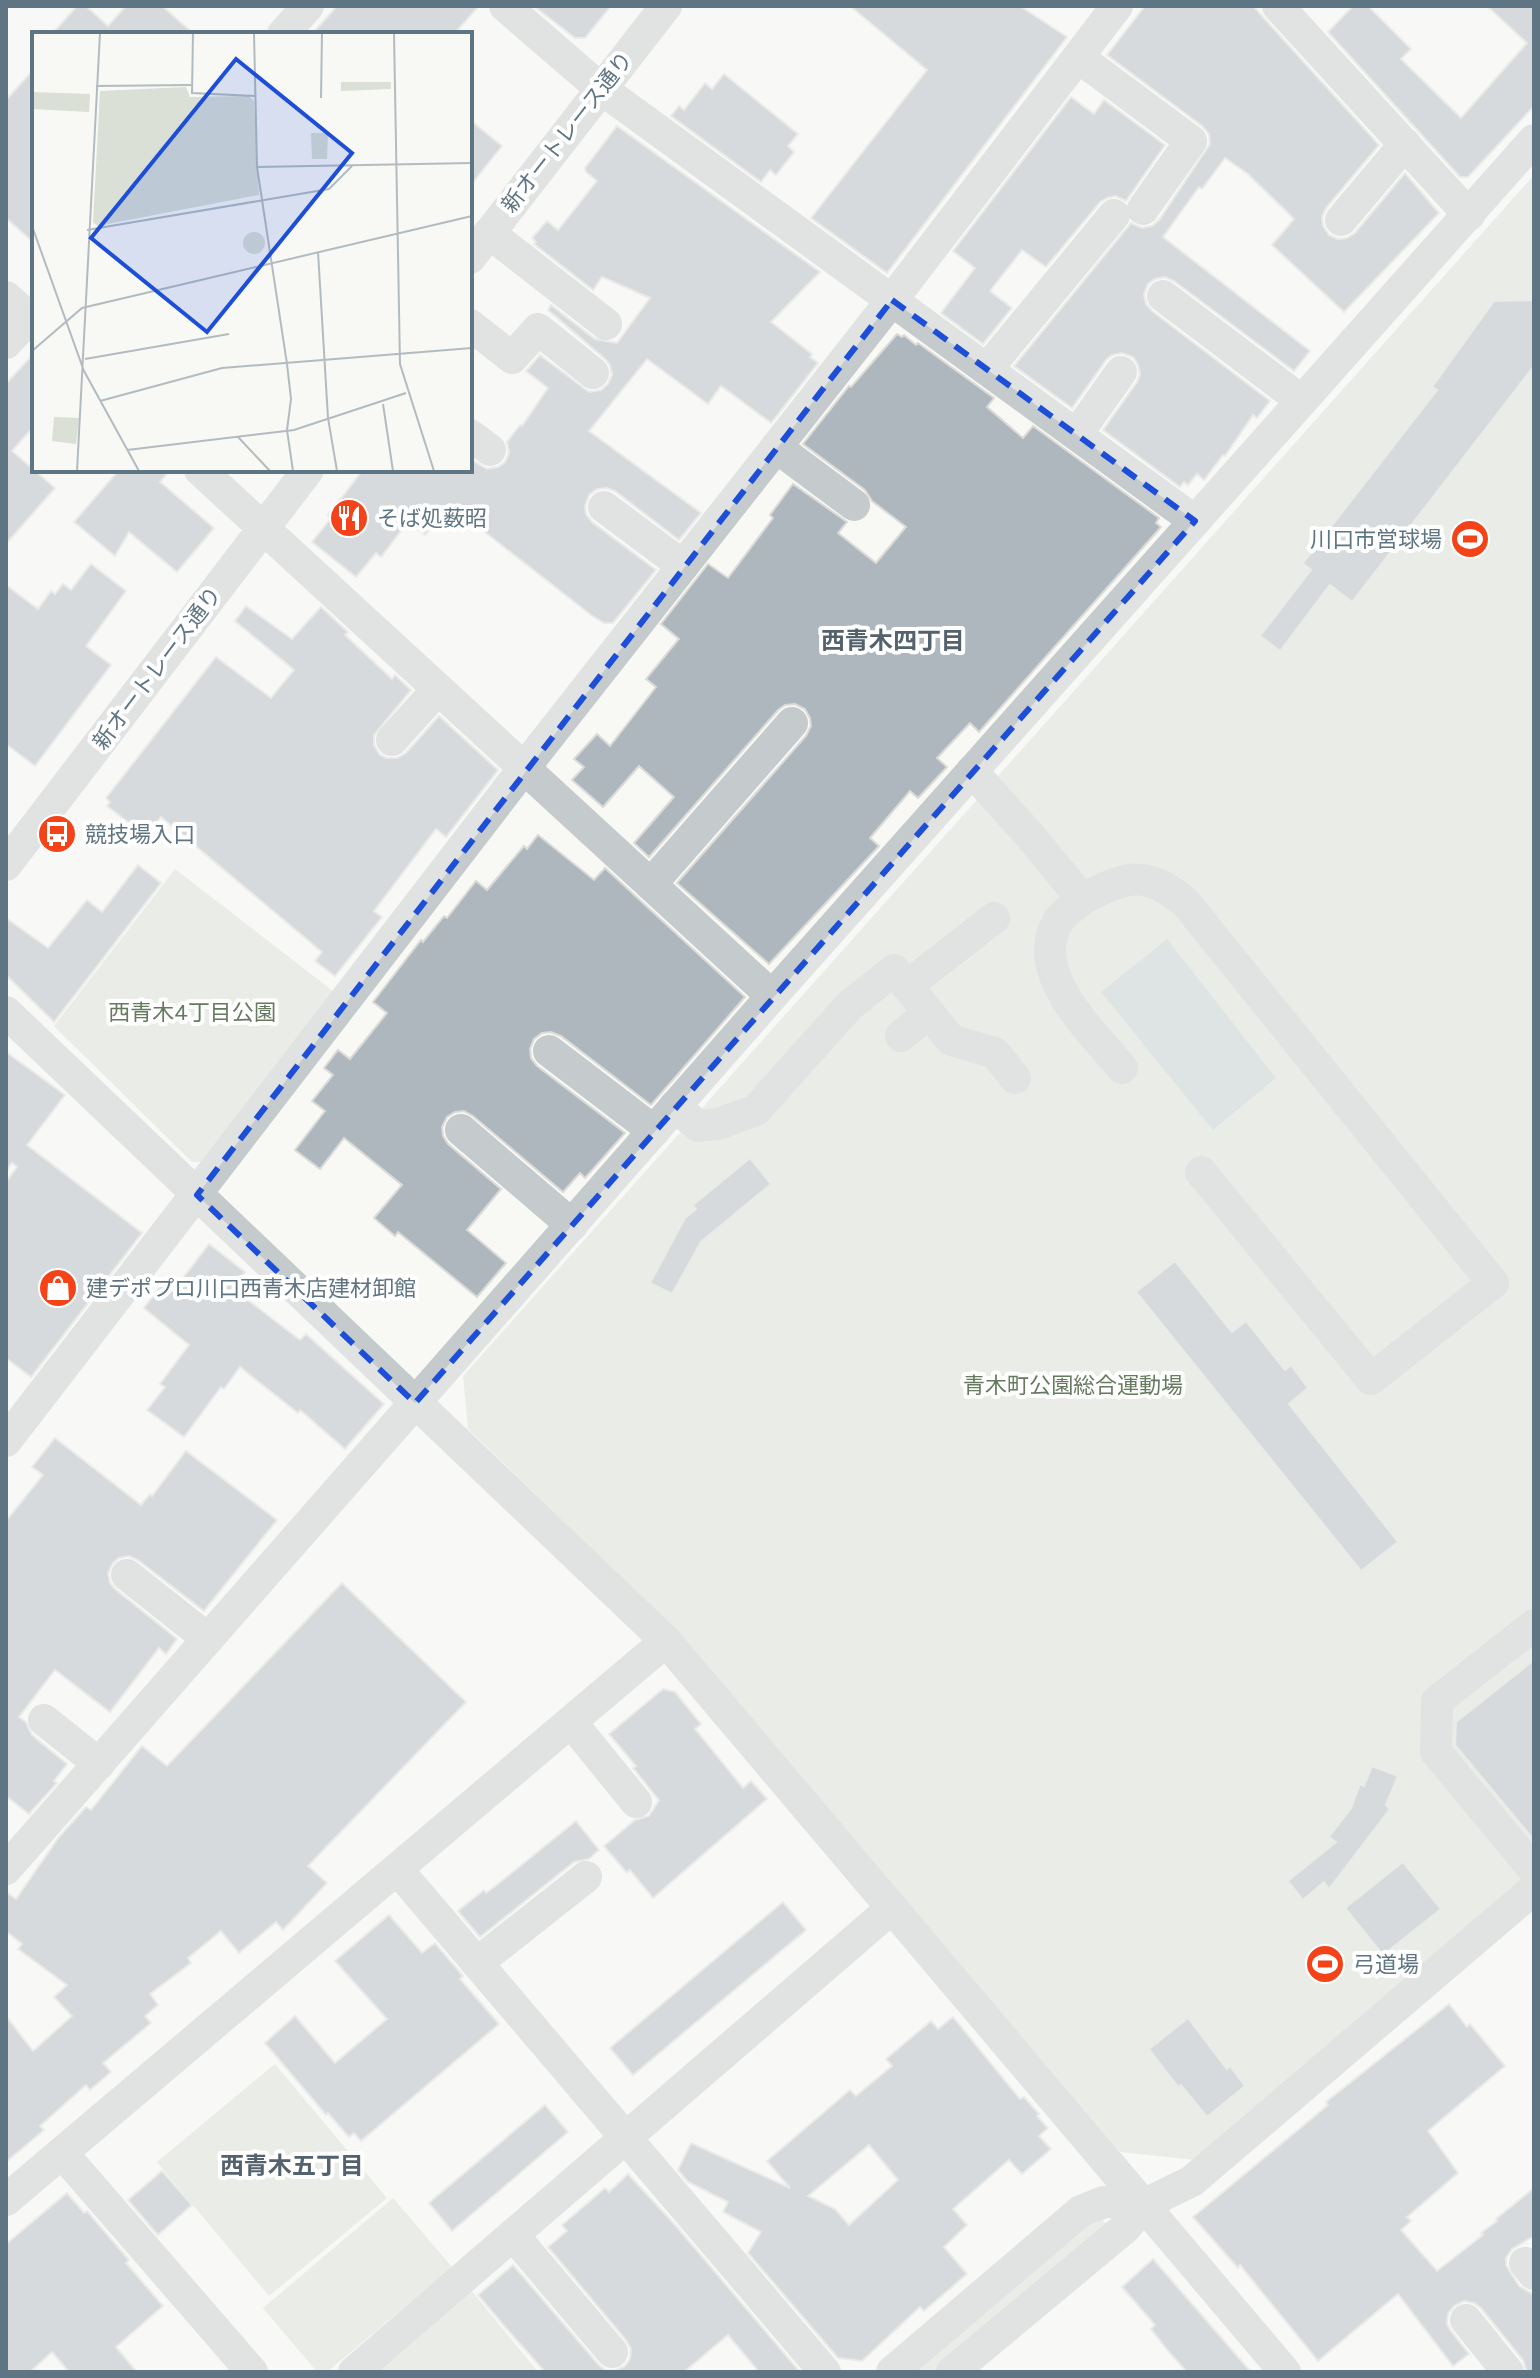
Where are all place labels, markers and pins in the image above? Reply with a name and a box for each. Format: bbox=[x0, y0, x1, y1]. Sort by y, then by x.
restaurant icon: そば処薮昭 bbox=[328, 497, 370, 539]
place label: そば処薮昭 bbox=[377, 505, 487, 532]
sports icon: 川口市営球場 bbox=[1449, 518, 1491, 560]
place label: 川口市営球場 bbox=[1310, 526, 1442, 553]
bus stop icon: 競技場入口 bbox=[36, 813, 78, 855]
place label: 競技場入口 bbox=[85, 821, 195, 848]
shop icon: 建デポプロ川口西青木店建材卸館 bbox=[37, 1267, 79, 1309]
place label: 建デポプロ川口西青木店建材卸館 bbox=[86, 1275, 416, 1302]
sports icon: 弓道場 bbox=[1304, 1943, 1346, 1985]
place label: 弓道場 bbox=[1353, 1951, 1419, 1978]

